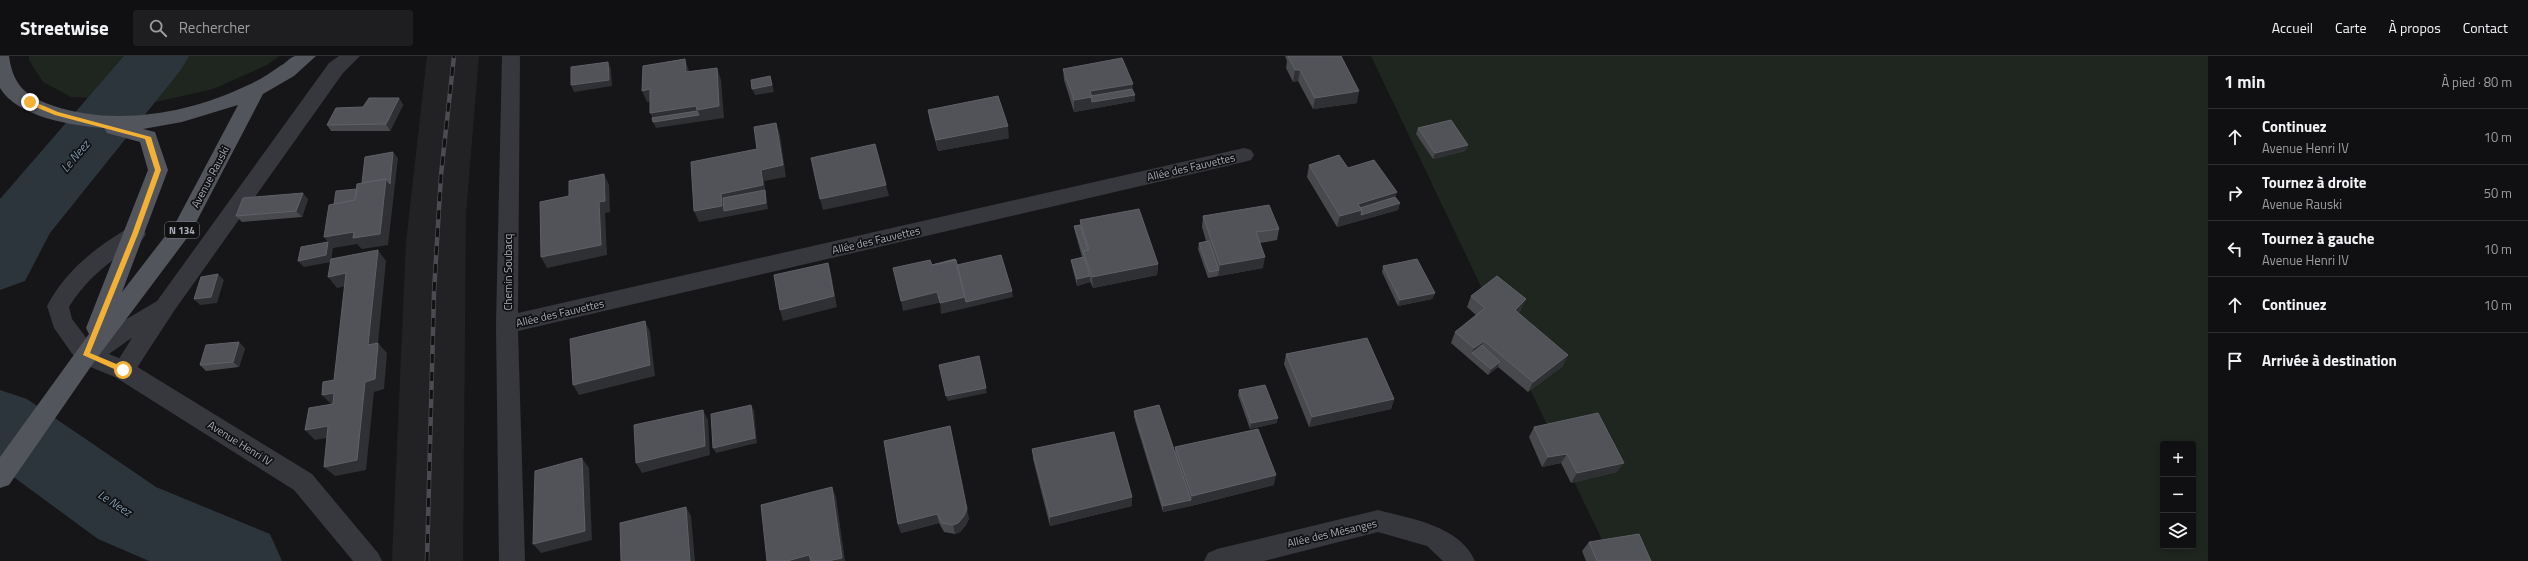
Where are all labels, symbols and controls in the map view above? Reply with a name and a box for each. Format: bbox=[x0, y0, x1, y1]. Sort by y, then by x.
search box bbox=[133, 10, 413, 46]
text: Streetwise bbox=[20, 13, 109, 42]
text: Rechercher bbox=[179, 16, 250, 39]
icon: search bbox=[147, 17, 169, 39]
text: Accueil bbox=[2272, 17, 2313, 38]
text: Carte bbox=[2335, 17, 2367, 38]
text: À propos bbox=[2389, 17, 2441, 38]
text: Contact bbox=[2463, 17, 2508, 38]
text: 1 min bbox=[2224, 69, 2265, 95]
text: À pied · 80 m bbox=[2441, 72, 2512, 92]
route end bbox=[21, 93, 39, 111]
text: Continuez bbox=[2262, 115, 2327, 138]
icon: ahead bbox=[2224, 126, 2246, 148]
text: 10 m bbox=[2484, 127, 2512, 147]
water label: Le Neez bbox=[56, 135, 95, 176]
text: Avenue Henri IV bbox=[2262, 138, 2349, 158]
street label: Avenue Rauski bbox=[187, 143, 233, 211]
street label: Allée des Fauvettes bbox=[1145, 149, 1237, 185]
text: Tournez à droite bbox=[2262, 171, 2367, 194]
icon: right bbox=[2224, 182, 2246, 204]
text: 50 m bbox=[2484, 183, 2512, 203]
text: Avenue Rauski bbox=[2262, 194, 2342, 214]
road number: N 134 bbox=[165, 222, 199, 238]
street label: Allée des Fauvettes bbox=[830, 222, 922, 258]
text: Tournez à gauche bbox=[2262, 227, 2374, 250]
street label: Chemin Soubacq bbox=[500, 234, 516, 310]
icon: left bbox=[2224, 238, 2246, 260]
text: 10 m bbox=[2484, 239, 2512, 259]
text: Avenue Henri IV bbox=[2262, 250, 2349, 270]
text: Continuez bbox=[2262, 293, 2327, 316]
icon: ahead bbox=[2224, 294, 2246, 316]
street label: Allée des Fauvettes bbox=[514, 295, 606, 331]
text: 10 m bbox=[2484, 295, 2512, 315]
text: Arrivée à destination bbox=[2262, 349, 2397, 372]
icon: arrive bbox=[2224, 350, 2246, 372]
route start bbox=[114, 361, 132, 379]
street label: Avenue Henri IV bbox=[205, 417, 276, 470]
map controls bbox=[2160, 441, 2196, 549]
button: + bbox=[2160, 441, 2196, 477]
button: − bbox=[2160, 477, 2196, 513]
water label: Le Neez bbox=[94, 485, 136, 522]
button: layers bbox=[2160, 513, 2196, 549]
street label: Allée des Mésanges bbox=[1286, 515, 1378, 551]

